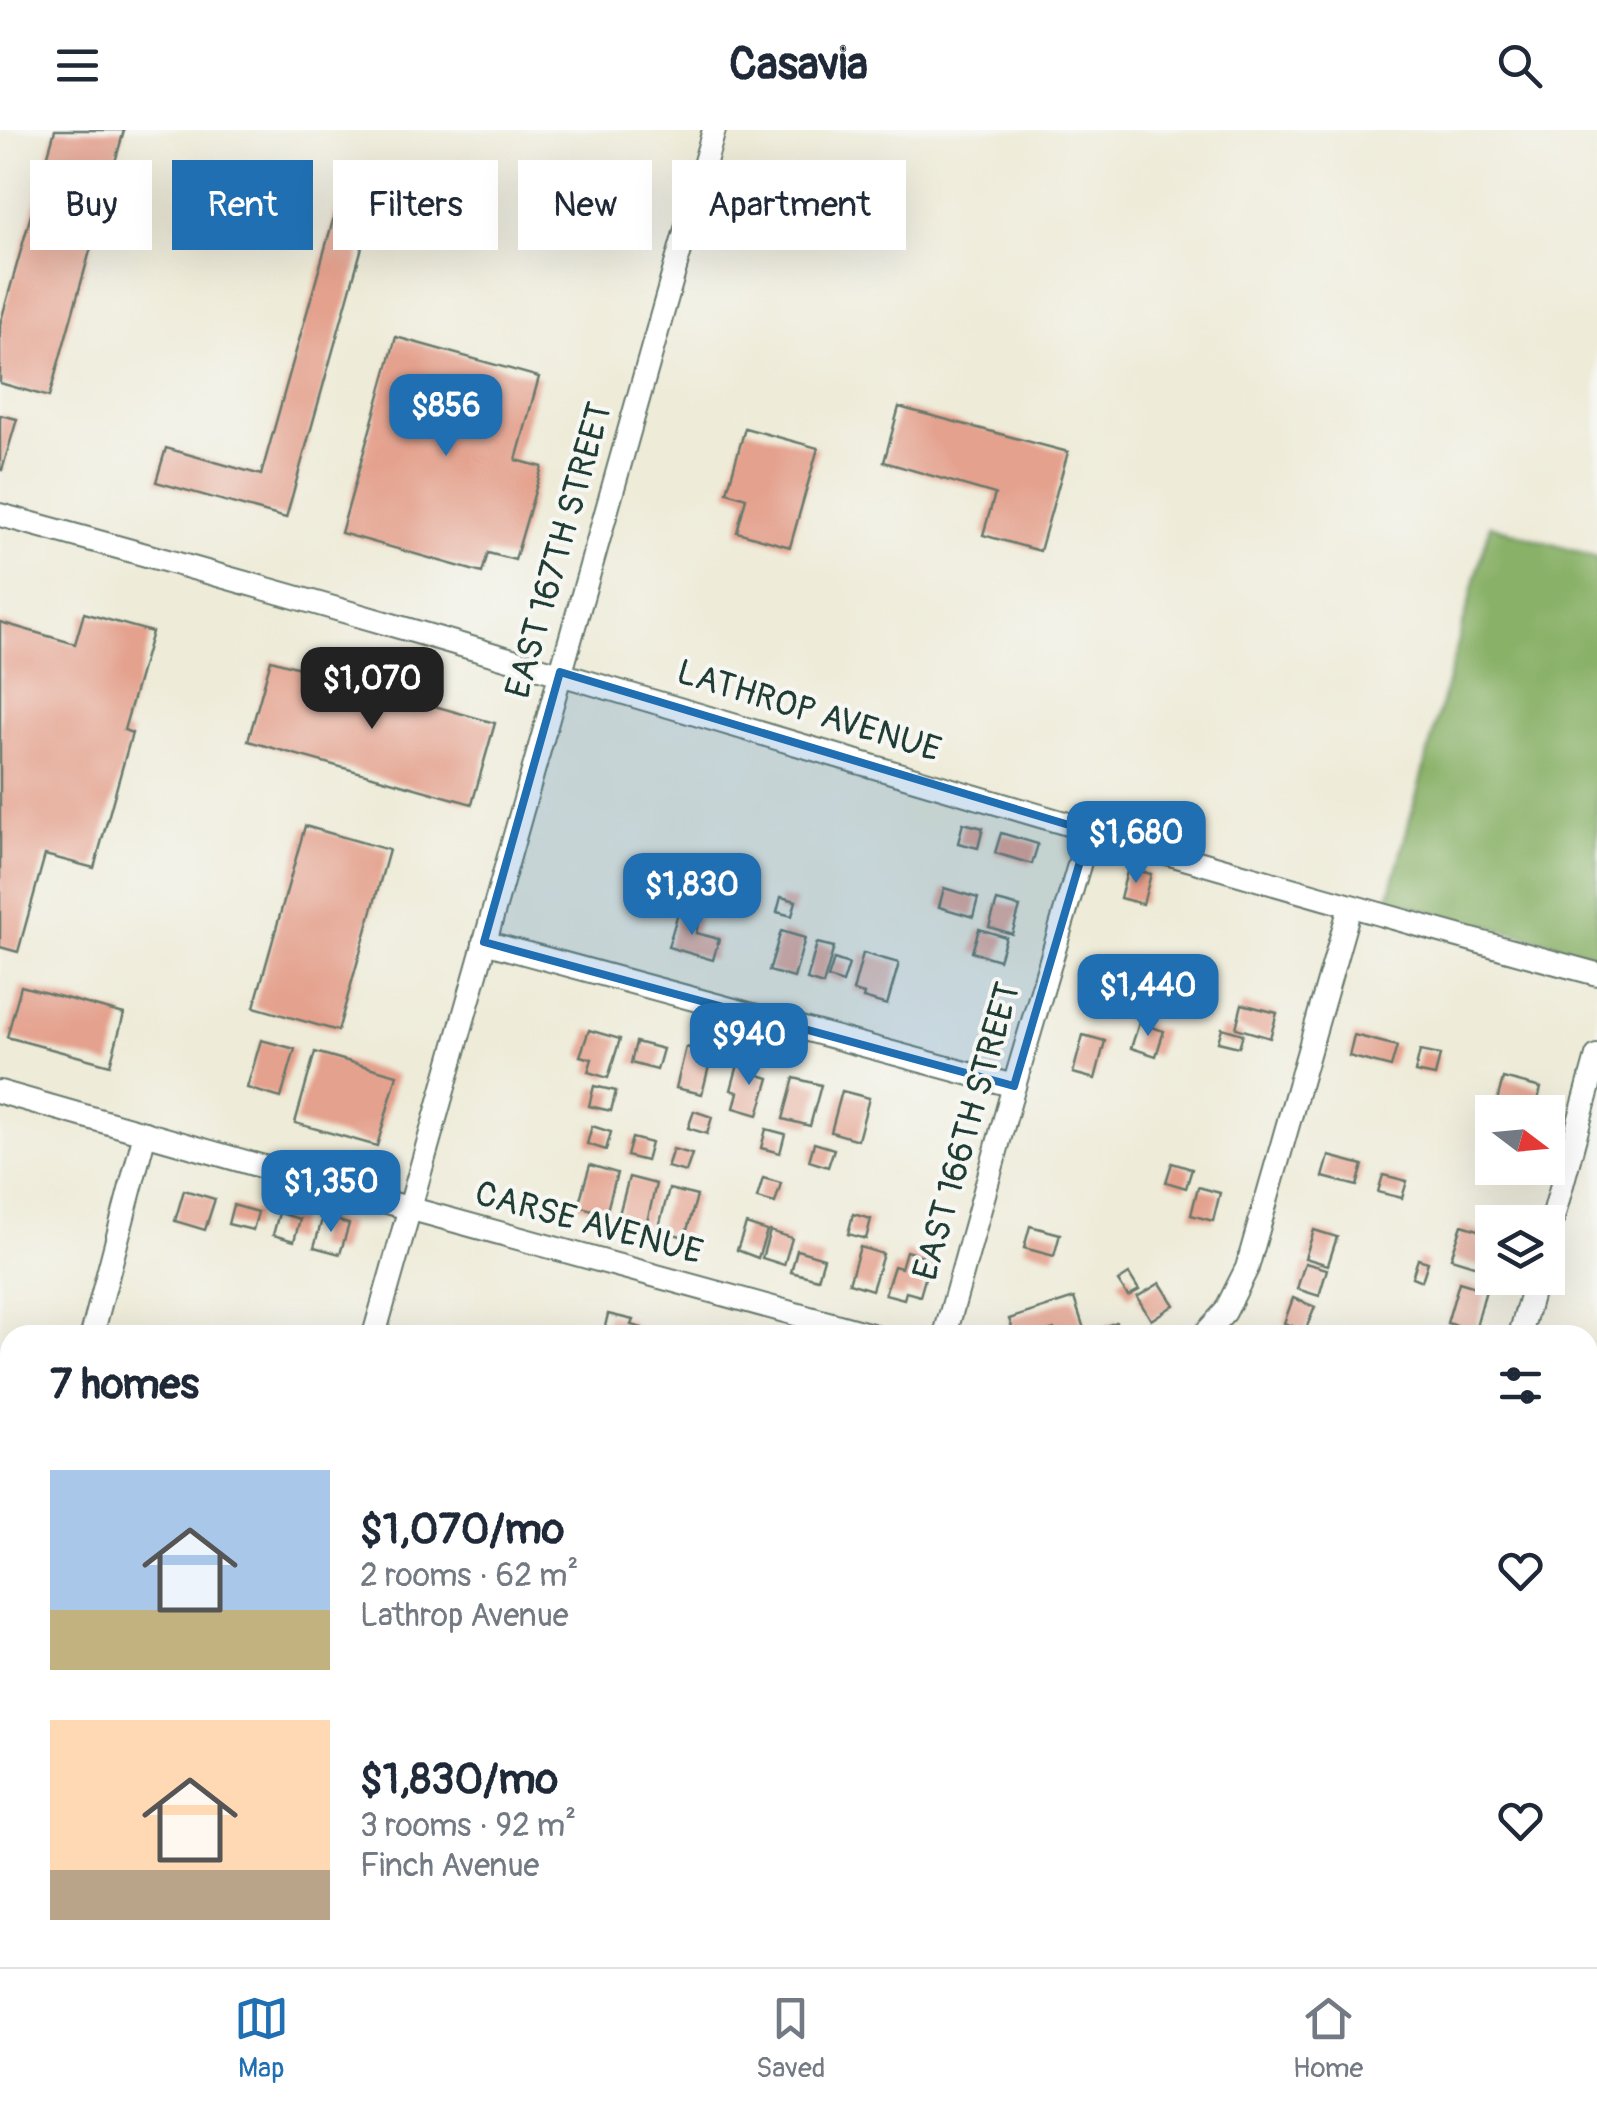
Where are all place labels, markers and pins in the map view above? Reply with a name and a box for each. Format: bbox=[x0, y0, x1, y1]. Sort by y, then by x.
pin: $856 bbox=[387, 374, 505, 459]
pin: $1,070 bbox=[291, 647, 453, 732]
pin: $1,680 bbox=[1055, 801, 1217, 886]
pin: $1,830 bbox=[611, 853, 773, 938]
pin: $1,440 bbox=[1067, 954, 1229, 1039]
pin: $940 bbox=[690, 1003, 808, 1088]
pin: $1,350 bbox=[250, 1150, 412, 1235]

